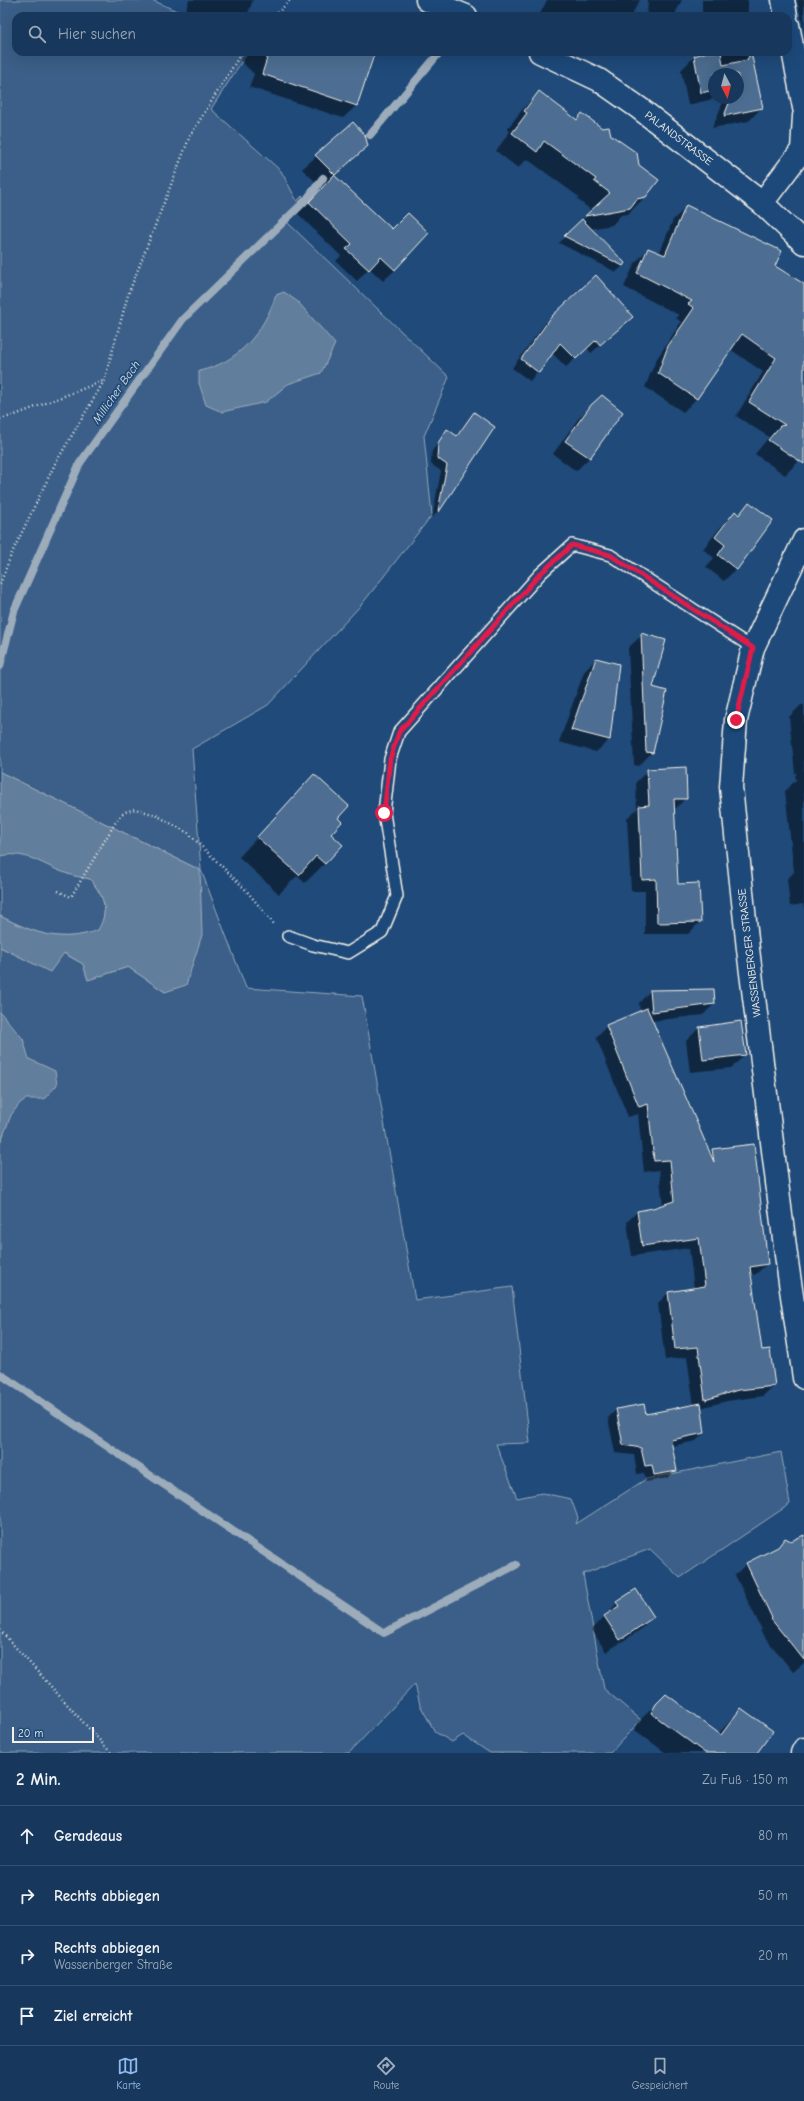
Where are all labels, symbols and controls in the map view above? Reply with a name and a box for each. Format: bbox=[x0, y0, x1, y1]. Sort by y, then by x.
search box bbox=[12, 12, 792, 56]
icon: search bbox=[26, 23, 48, 45]
text: Hier suchen bbox=[58, 25, 136, 43]
north arrow bbox=[708, 68, 744, 104]
street label: PALANDSTRASSE bbox=[642, 109, 716, 168]
water label: Millicher Bach bbox=[89, 358, 143, 427]
route end bbox=[727, 711, 745, 729]
route start bbox=[375, 804, 393, 822]
street label: WASSENBERGER STRASSE bbox=[735, 887, 764, 1018]
scale bar bbox=[12, 1725, 94, 1744]
text: 20 m bbox=[18, 1727, 43, 1740]
text: 2 Min. bbox=[16, 1770, 61, 1789]
text: Zu Fuß · 150 m bbox=[702, 1772, 788, 1787]
icon: ahead bbox=[16, 1825, 38, 1847]
text: Geradeaus bbox=[54, 1827, 122, 1845]
text: 80 m bbox=[758, 1828, 788, 1843]
icon: right bbox=[16, 1885, 38, 1907]
text: Rechts abbiegen bbox=[54, 1887, 160, 1905]
text: 50 m bbox=[758, 1888, 788, 1903]
text: Rechts abbiegen bbox=[54, 1939, 160, 1957]
icon: right bbox=[16, 1945, 38, 1967]
text: 20 m bbox=[758, 1948, 788, 1963]
text: Wassenberger Straße bbox=[54, 1957, 173, 1972]
icon: arrive bbox=[16, 2005, 38, 2027]
text: Ziel erreicht bbox=[54, 2007, 132, 2025]
tab: Karte bbox=[116, 2055, 141, 2092]
tab: Route bbox=[373, 2055, 399, 2092]
tab: Gespeichert bbox=[632, 2055, 688, 2092]

